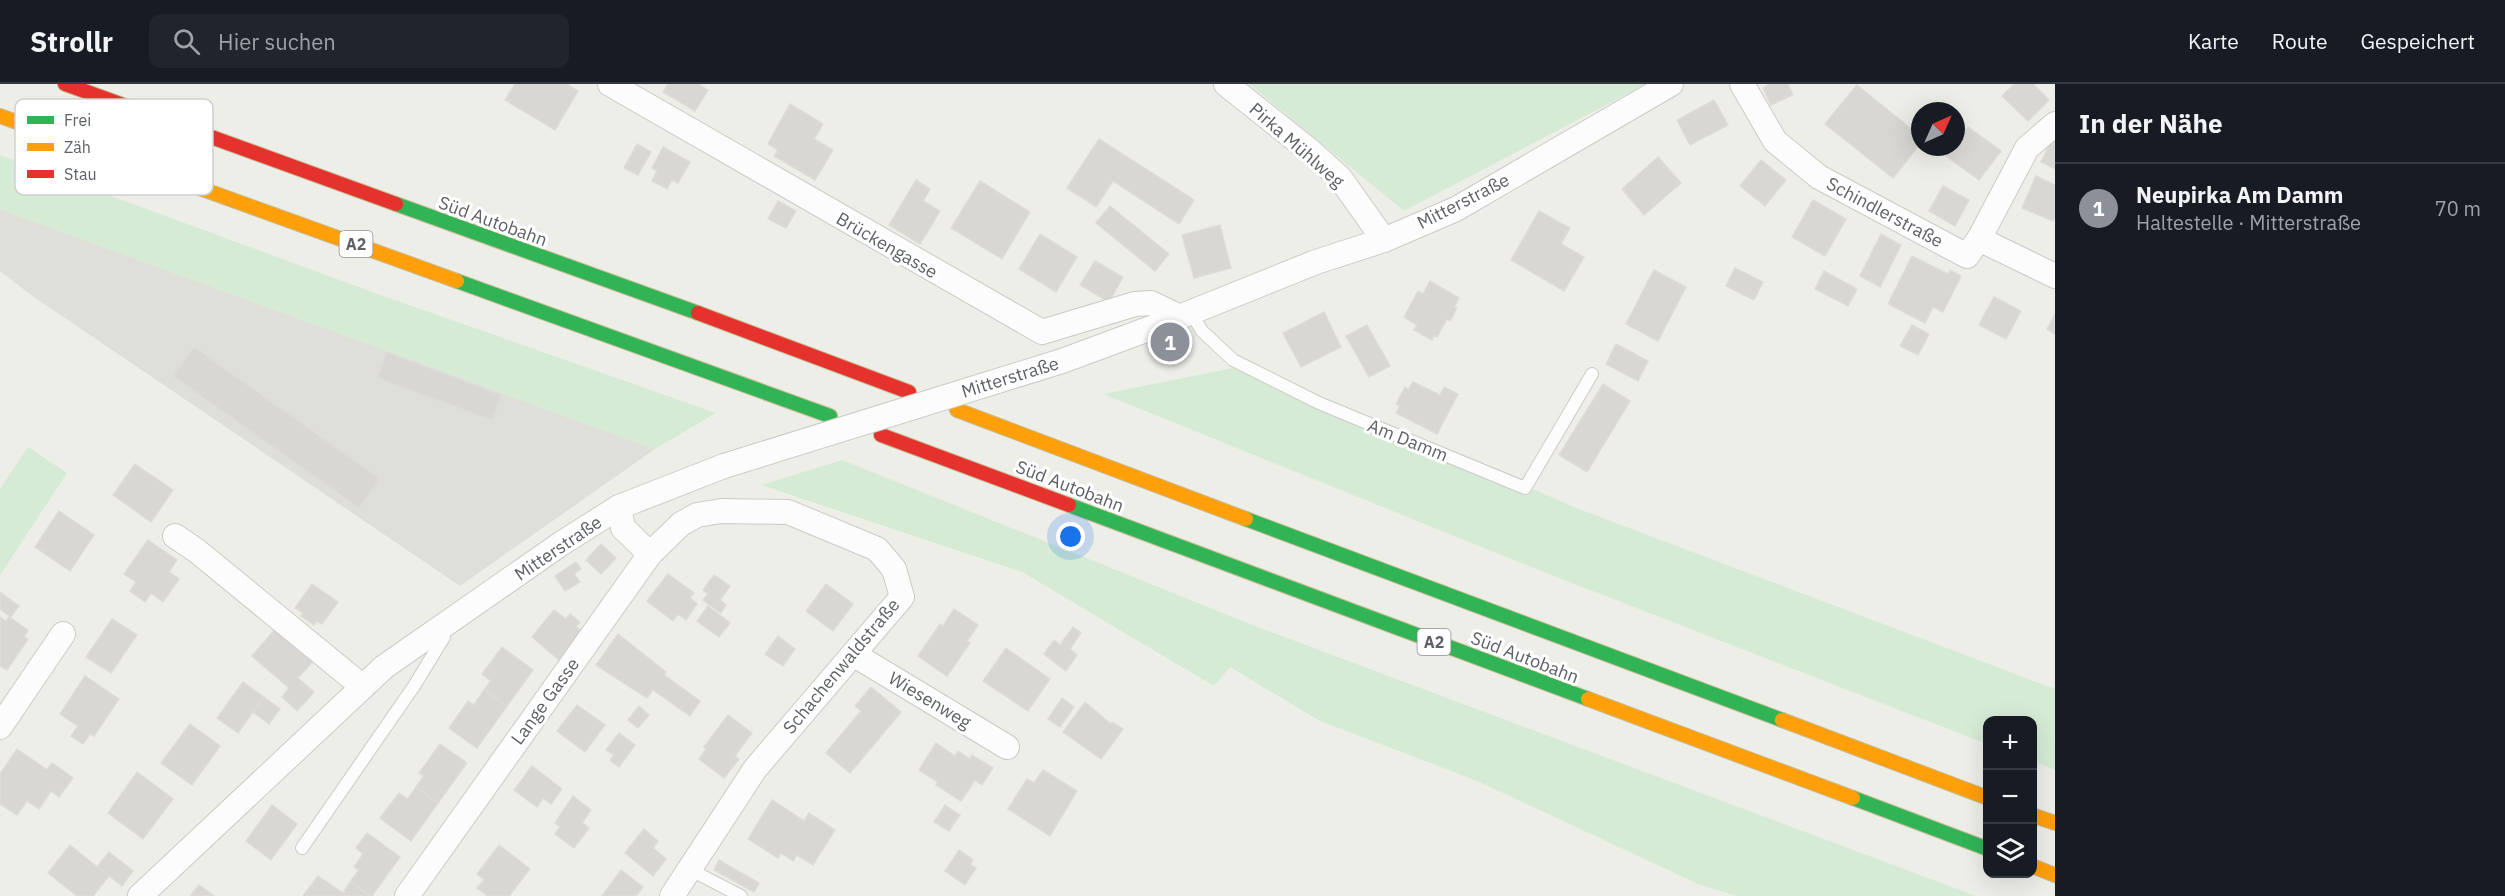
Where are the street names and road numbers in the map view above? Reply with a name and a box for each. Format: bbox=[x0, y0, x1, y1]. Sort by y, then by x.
street label: Pirka Mühlweg bbox=[1245, 98, 1350, 193]
street label: Mitterstraße bbox=[1413, 168, 1513, 234]
street label: Schindlerstraße bbox=[1823, 172, 1947, 252]
street label: Süd Autobahn bbox=[436, 191, 550, 251]
street label: Brückengasse bbox=[832, 207, 942, 283]
road number: A2 bbox=[340, 231, 372, 257]
street label: Mitterstraße bbox=[959, 351, 1062, 403]
street label: Am Damm bbox=[1364, 413, 1452, 467]
street label: Süd Autobahn bbox=[1013, 455, 1127, 517]
street label: Mitterstraße bbox=[510, 510, 606, 586]
street label: Schachenwaldstraße bbox=[778, 594, 904, 738]
street label: Süd Autobahn bbox=[1468, 626, 1582, 688]
road number: A2 bbox=[1418, 629, 1450, 655]
street label: Lange Gasse bbox=[506, 653, 584, 749]
street label: Wiesenweg bbox=[885, 666, 976, 734]

